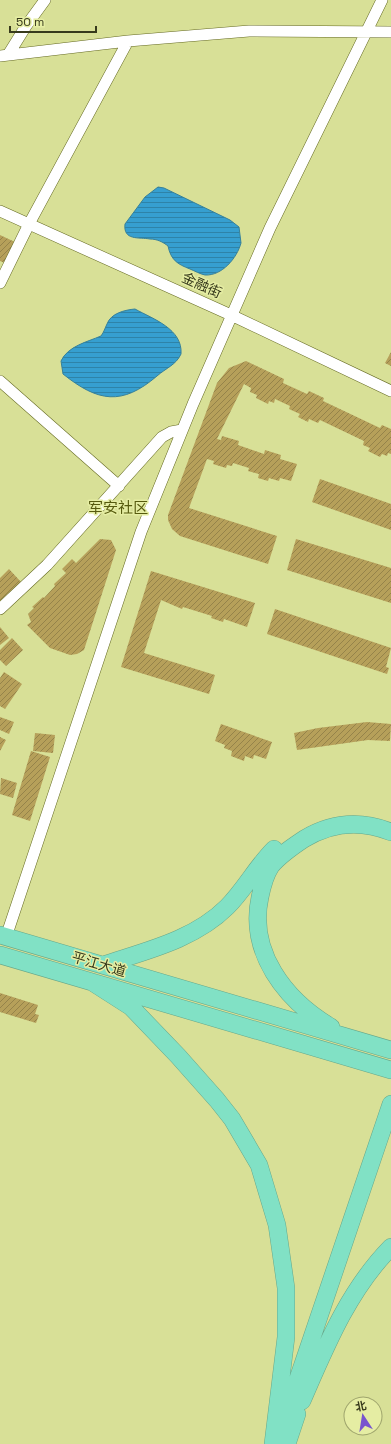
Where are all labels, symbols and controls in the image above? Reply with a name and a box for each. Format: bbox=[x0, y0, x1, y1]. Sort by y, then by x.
scale bar bbox=[10, 8, 96, 34]
text: 50 m bbox=[16, 14, 44, 30]
street label: 金融街 bbox=[179, 268, 225, 302]
district label: 军安社区 bbox=[88, 498, 148, 517]
street label: 平江大道 bbox=[70, 948, 128, 980]
north arrow bbox=[343, 1396, 383, 1436]
text: 北 bbox=[354, 1398, 368, 1414]

